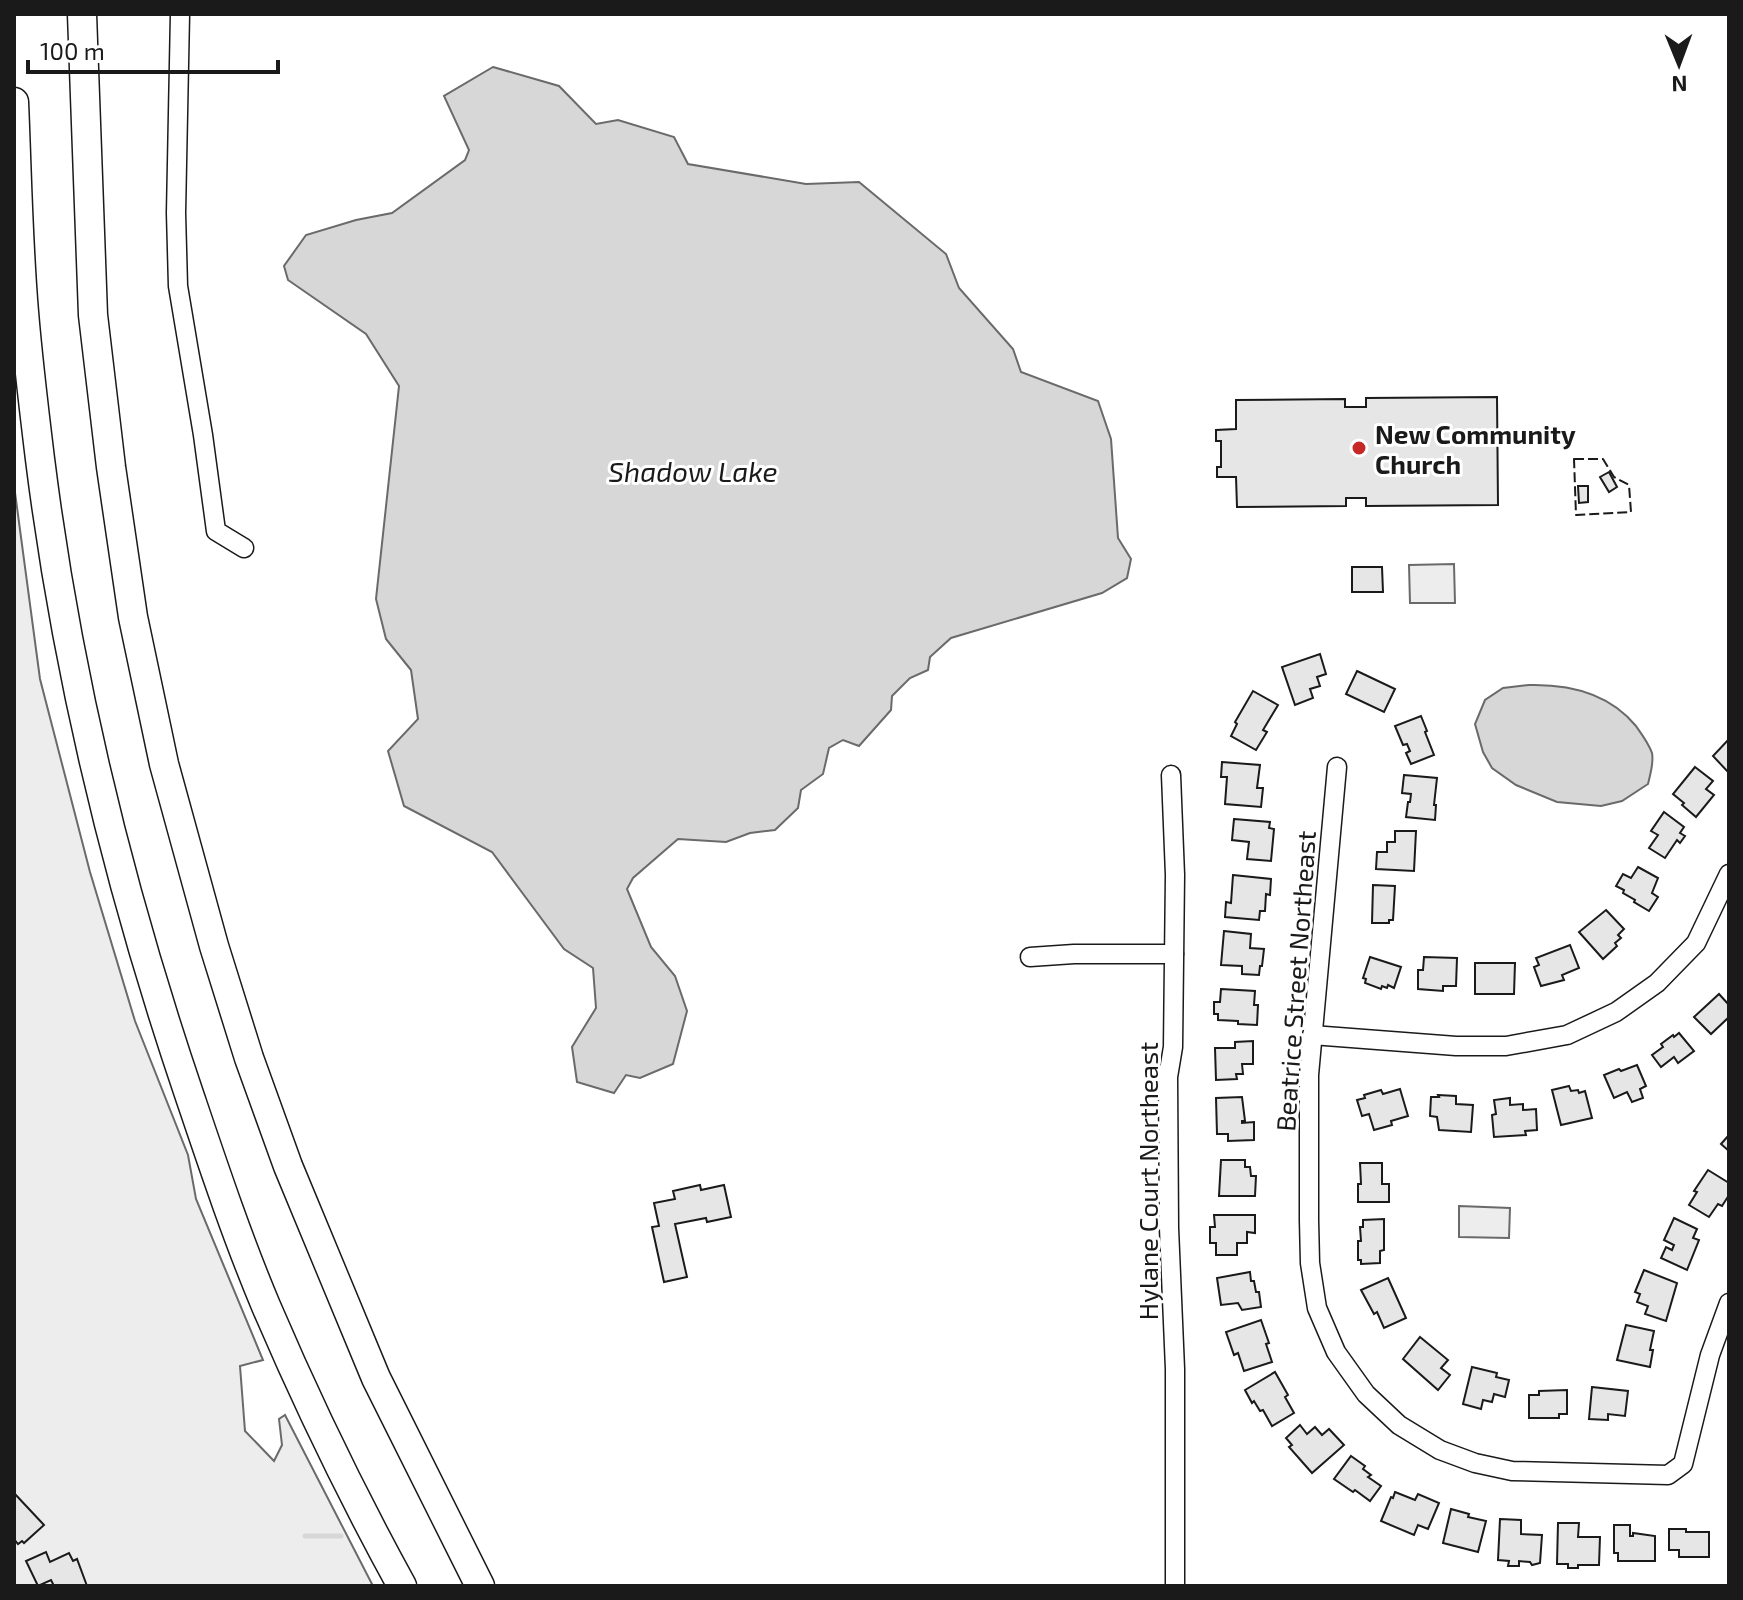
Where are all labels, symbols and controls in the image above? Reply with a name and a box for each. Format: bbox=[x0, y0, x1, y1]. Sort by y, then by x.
scale bar bbox=[28, 24, 278, 74]
north arrow bbox=[1639, 24, 1719, 104]
text: 100 m bbox=[40, 36, 105, 65]
text: N bbox=[1671, 72, 1688, 98]
place label: New Community Church bbox=[1375, 418, 1576, 479]
marker: New Community Church bbox=[1350, 439, 1368, 457]
water label: Shadow Lake bbox=[608, 454, 778, 488]
street label: Beatrice Street Northeast bbox=[1269, 830, 1321, 1132]
street label: Hylane Court Northeast bbox=[1132, 1042, 1163, 1320]

